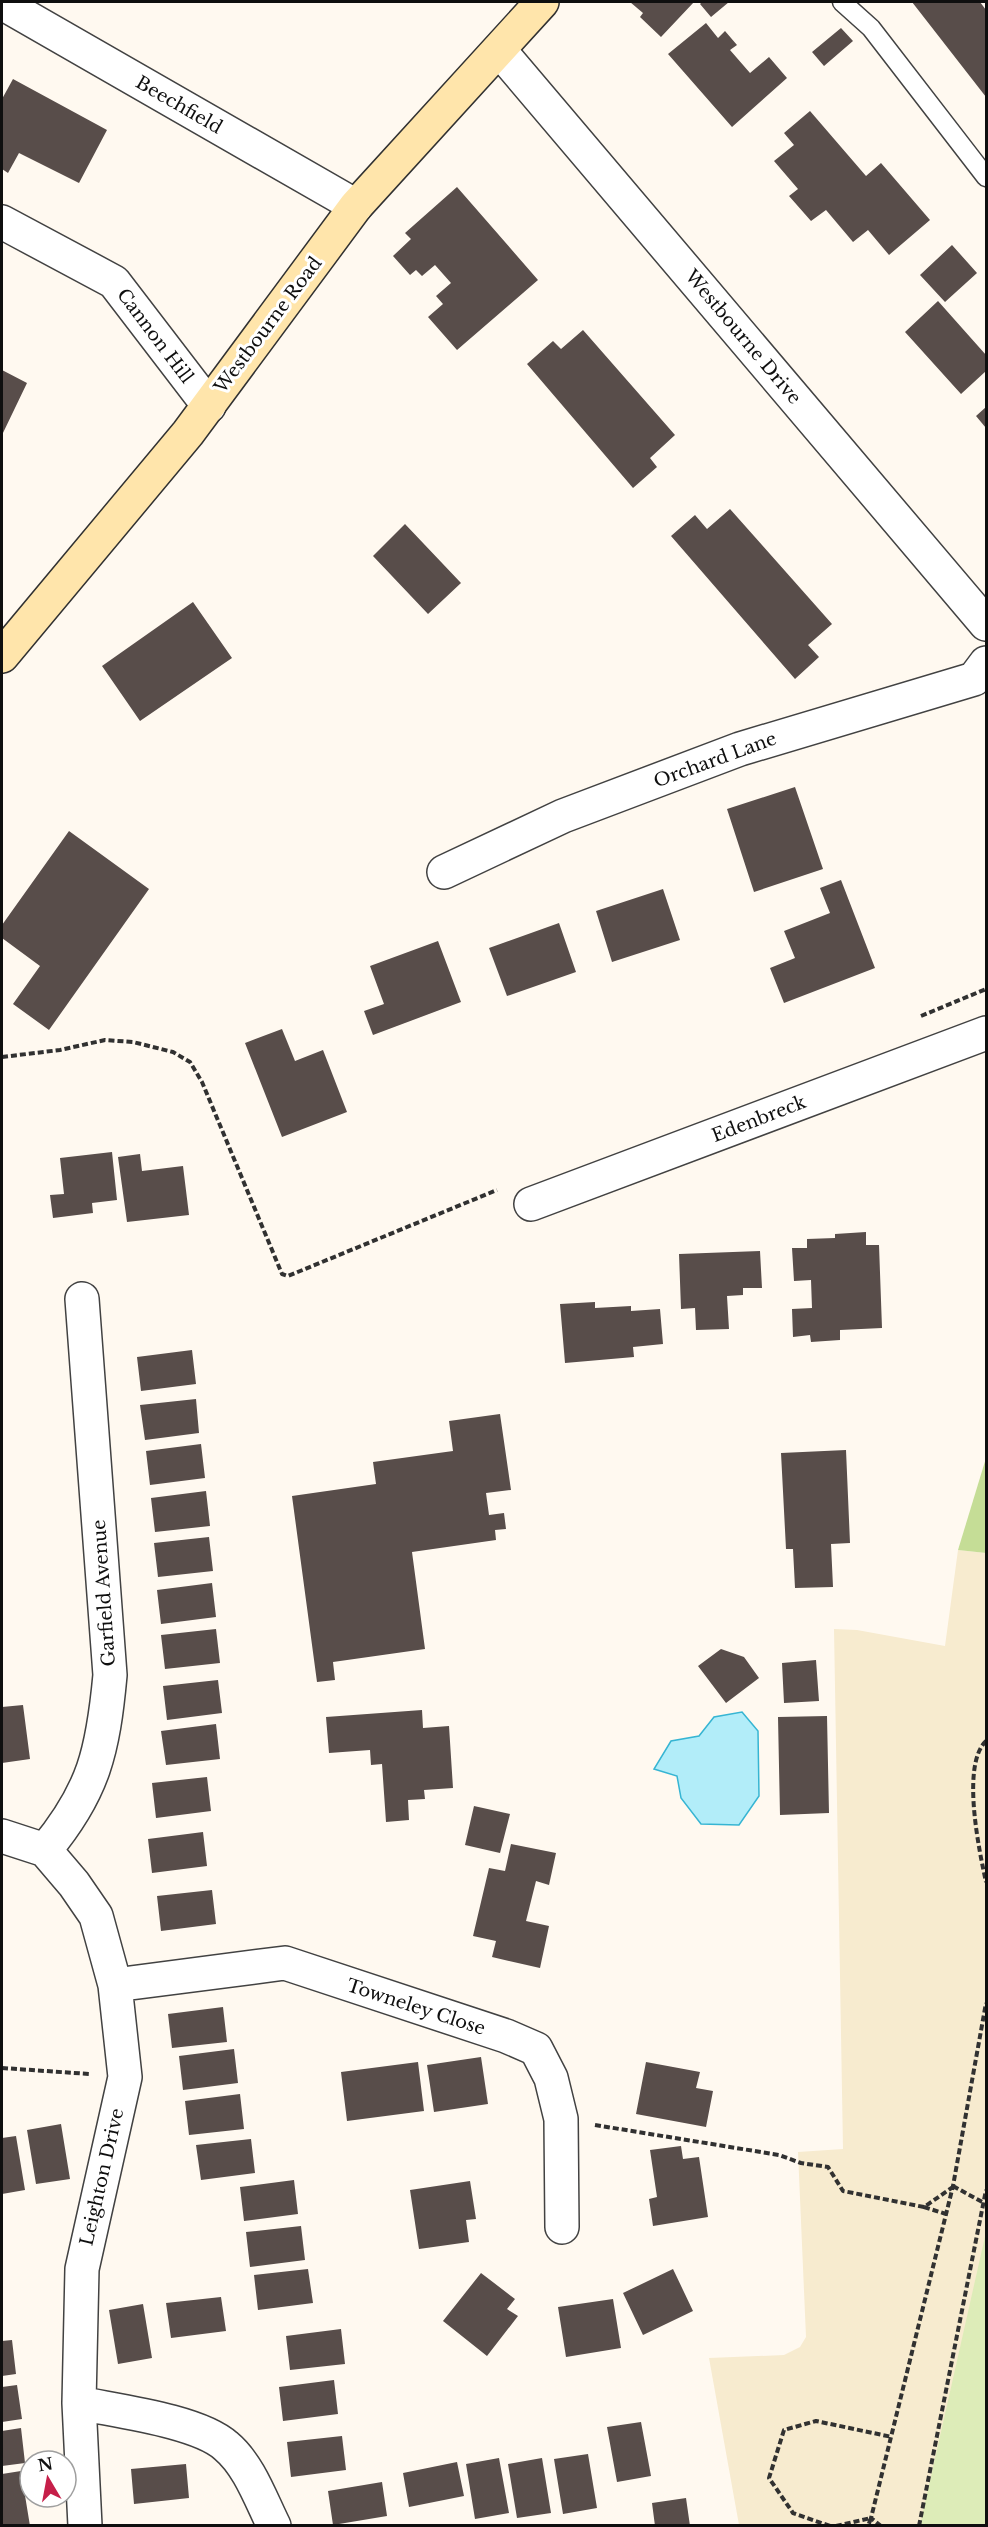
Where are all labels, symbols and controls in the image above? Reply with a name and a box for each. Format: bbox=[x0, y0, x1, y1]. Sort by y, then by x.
street label: Beechfield bbox=[132, 71, 226, 139]
street label: Westbourne Road bbox=[209, 252, 326, 398]
street label: Westbourne Drive bbox=[680, 265, 806, 409]
street label: Cannon Hill bbox=[112, 284, 198, 388]
street label: Orchard Lane bbox=[651, 728, 779, 792]
street label: Edenbreck bbox=[709, 1091, 809, 1147]
street label: Garfield Avenue bbox=[88, 1519, 120, 1667]
street label: Towneley Close bbox=[344, 1974, 488, 2040]
street label: Leighton Drive bbox=[76, 2106, 128, 2248]
north arrow bbox=[18, 2449, 78, 2509]
text: N bbox=[36, 2453, 55, 2475]

